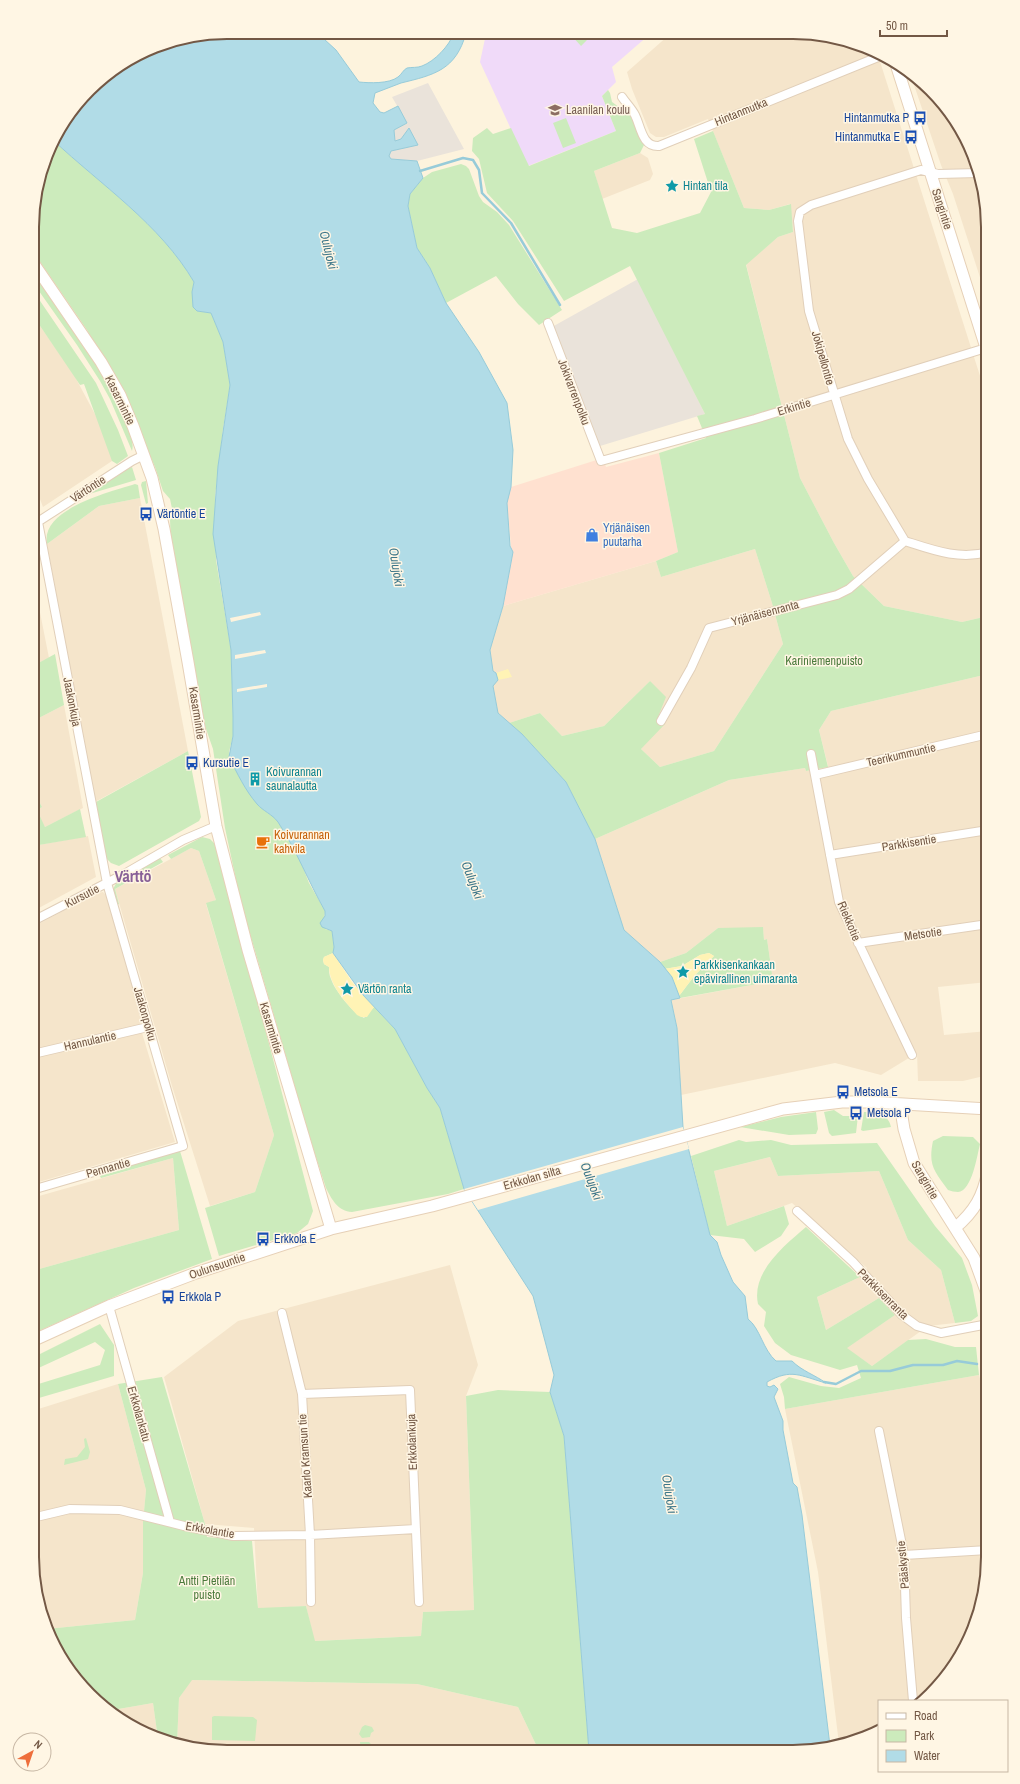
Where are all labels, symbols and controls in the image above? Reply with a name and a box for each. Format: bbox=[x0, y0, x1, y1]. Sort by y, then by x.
scale bar bbox=[880, 12, 947, 38]
text: 50 m bbox=[886, 18, 908, 34]
street label: Hintanmutka bbox=[712, 94, 770, 130]
school or university icon: Laanilan koulu bbox=[547, 102, 563, 118]
place label: Laanilan koulu bbox=[566, 102, 630, 118]
place label: Hintanmutka P bbox=[844, 110, 909, 126]
bus stop icon: Hintanmutka P bbox=[912, 110, 928, 126]
place label: Hintanmutka E bbox=[835, 129, 900, 145]
bus stop icon: Hintanmutka E bbox=[903, 129, 919, 145]
place icon: Hintan tila bbox=[664, 178, 680, 194]
place label: Hintan tila bbox=[683, 178, 728, 194]
street label: Sangintie bbox=[928, 186, 956, 232]
water label: Oulujoki bbox=[316, 229, 342, 271]
street label: Jokipellontie bbox=[808, 329, 838, 387]
street label: Jokivarrenpolku bbox=[554, 357, 594, 427]
street label: Kasarmintie bbox=[101, 373, 139, 427]
street label: Erkintie bbox=[775, 394, 813, 420]
street label: Värtöntie bbox=[67, 472, 109, 506]
bus stop icon: Värtöntie E bbox=[138, 506, 154, 522]
place label: Värtöntie E bbox=[157, 506, 206, 522]
place label: Yrjänäisen puutarha bbox=[603, 520, 650, 550]
shop icon: Yrjänäisen puutarha bbox=[584, 527, 600, 543]
water label: Oulujoki bbox=[385, 546, 408, 588]
street label: Yrjänäisenranta bbox=[729, 596, 801, 630]
park label: Kariniemenpuisto bbox=[785, 653, 863, 669]
street label: Jaakonkuja bbox=[59, 676, 85, 728]
street label: Kasarmintie bbox=[185, 686, 209, 740]
street label: Teerikummuntie bbox=[865, 739, 937, 771]
bus stop icon: Kursutie E bbox=[184, 755, 200, 771]
place label: Kursutie E bbox=[203, 755, 249, 771]
place label: Koivurannan saunalautta bbox=[266, 764, 322, 794]
building icon: Koivurannan saunalautta bbox=[247, 771, 263, 787]
place label: Koivurannan kahvila bbox=[274, 827, 330, 857]
street label: Parkkisentie bbox=[881, 831, 937, 855]
cafe icon: Koivurannan kahvila bbox=[255, 834, 271, 850]
water label: Oulujoki bbox=[458, 859, 487, 902]
district label: Värttö bbox=[114, 865, 152, 887]
street label: Kursutie bbox=[62, 881, 102, 911]
street label: Riekkotie bbox=[834, 899, 864, 943]
street label: Metsotie bbox=[903, 923, 943, 945]
place label: Parkkisenkankaan epävirallinen uimaranta bbox=[694, 957, 798, 987]
place icon: Parkkisenkankaan epävirallinen uimaranta bbox=[675, 964, 691, 980]
place icon: Värtön ranta bbox=[339, 981, 355, 997]
place label: Värtön ranta bbox=[358, 981, 412, 997]
street label: Jaakonpolku bbox=[130, 985, 160, 1043]
street label: Kasarmintie bbox=[256, 1000, 286, 1056]
street label: Hannulantie bbox=[62, 1027, 118, 1055]
bus stop icon: Metsola E bbox=[835, 1084, 851, 1100]
place label: Metsola E bbox=[854, 1084, 898, 1100]
bus stop icon: Metsola P bbox=[848, 1105, 864, 1121]
place label: Metsola P bbox=[867, 1105, 911, 1121]
street label: Pennantie bbox=[84, 1154, 132, 1182]
street label: Sangintie bbox=[908, 1158, 942, 1202]
water label: Oulujoki bbox=[577, 1160, 606, 1203]
street label: Erkkolan silta bbox=[501, 1162, 563, 1194]
bus stop icon: Erkkola E bbox=[255, 1231, 271, 1247]
place label: Erkkola E bbox=[274, 1231, 316, 1247]
street label: Oulunsuuntie bbox=[187, 1249, 247, 1283]
street label: Parkkisenranta bbox=[854, 1265, 912, 1323]
bus stop icon: Erkkola P bbox=[160, 1289, 176, 1305]
place label: Erkkola P bbox=[179, 1289, 222, 1305]
street label: Erkkolankatu bbox=[123, 1384, 155, 1444]
street label: Kaarlo Kramsun tie bbox=[294, 1413, 316, 1499]
street label: Erkkolankuja bbox=[403, 1413, 421, 1470]
water label: Oulujoki bbox=[658, 1473, 681, 1515]
street label: Erkkolantie bbox=[184, 1518, 236, 1542]
street label: Pääskystie bbox=[893, 1540, 913, 1590]
park label: Antti Pietilän puisto bbox=[178, 1573, 235, 1603]
legend bbox=[878, 1700, 1008, 1772]
text: Road bbox=[914, 1708, 938, 1724]
text: Park bbox=[914, 1728, 934, 1744]
north arrow bbox=[12, 1732, 52, 1772]
text: N bbox=[31, 1737, 45, 1752]
text: Water bbox=[914, 1748, 941, 1764]

